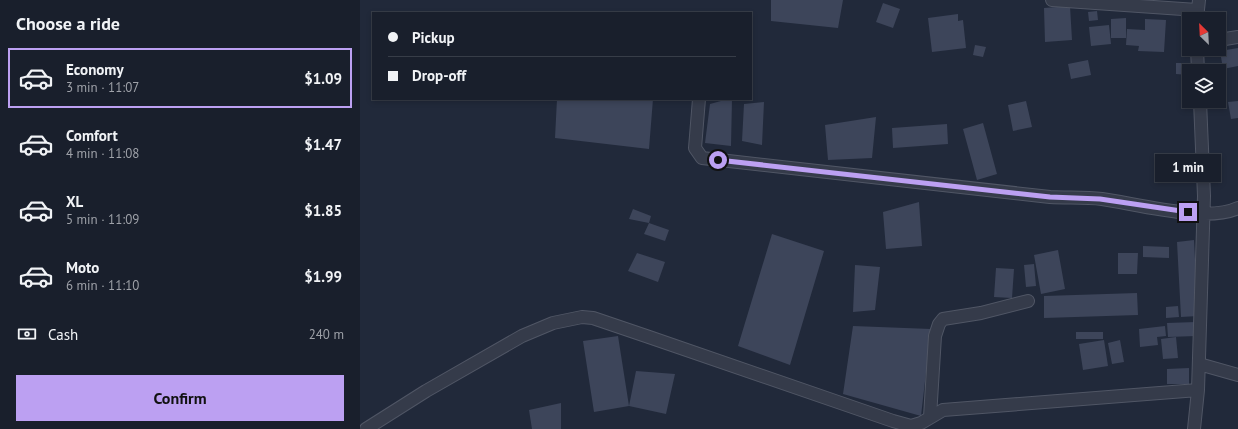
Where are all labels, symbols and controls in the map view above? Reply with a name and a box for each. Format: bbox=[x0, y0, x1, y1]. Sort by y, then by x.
text: Choose a ride bbox=[16, 12, 120, 35]
north arrow bbox=[1182, 12, 1226, 56]
map controls bbox=[1182, 12, 1226, 108]
text: Pickup bbox=[412, 28, 455, 47]
icon: car bbox=[18, 60, 54, 96]
text: Economy bbox=[66, 60, 124, 79]
button: layers bbox=[1182, 64, 1226, 108]
text: Drop-off bbox=[412, 66, 466, 85]
text: $1.09 bbox=[304, 69, 342, 88]
text: 3 min · 11:07 bbox=[66, 79, 139, 96]
icon: car bbox=[18, 126, 54, 162]
text: Comfort bbox=[66, 126, 118, 145]
text: $1.47 bbox=[304, 135, 342, 154]
text: 4 min · 11:08 bbox=[66, 145, 139, 162]
route start bbox=[709, 151, 727, 169]
callout: 1 min bbox=[1155, 154, 1221, 182]
text: 1 min bbox=[1172, 159, 1204, 176]
icon: car bbox=[18, 192, 54, 228]
text: XL bbox=[66, 192, 83, 211]
text: $1.85 bbox=[304, 201, 342, 220]
route end bbox=[1179, 203, 1197, 221]
text: 5 min · 11:09 bbox=[66, 211, 139, 228]
icon: car bbox=[18, 258, 54, 294]
text: Moto bbox=[66, 258, 99, 277]
text: $1.99 bbox=[304, 267, 342, 286]
text: 6 min · 11:10 bbox=[66, 277, 139, 294]
icon: cash bbox=[16, 323, 38, 345]
text: Cash bbox=[48, 325, 78, 344]
text: 240 m bbox=[309, 326, 344, 343]
button: Confirm bbox=[16, 375, 344, 421]

